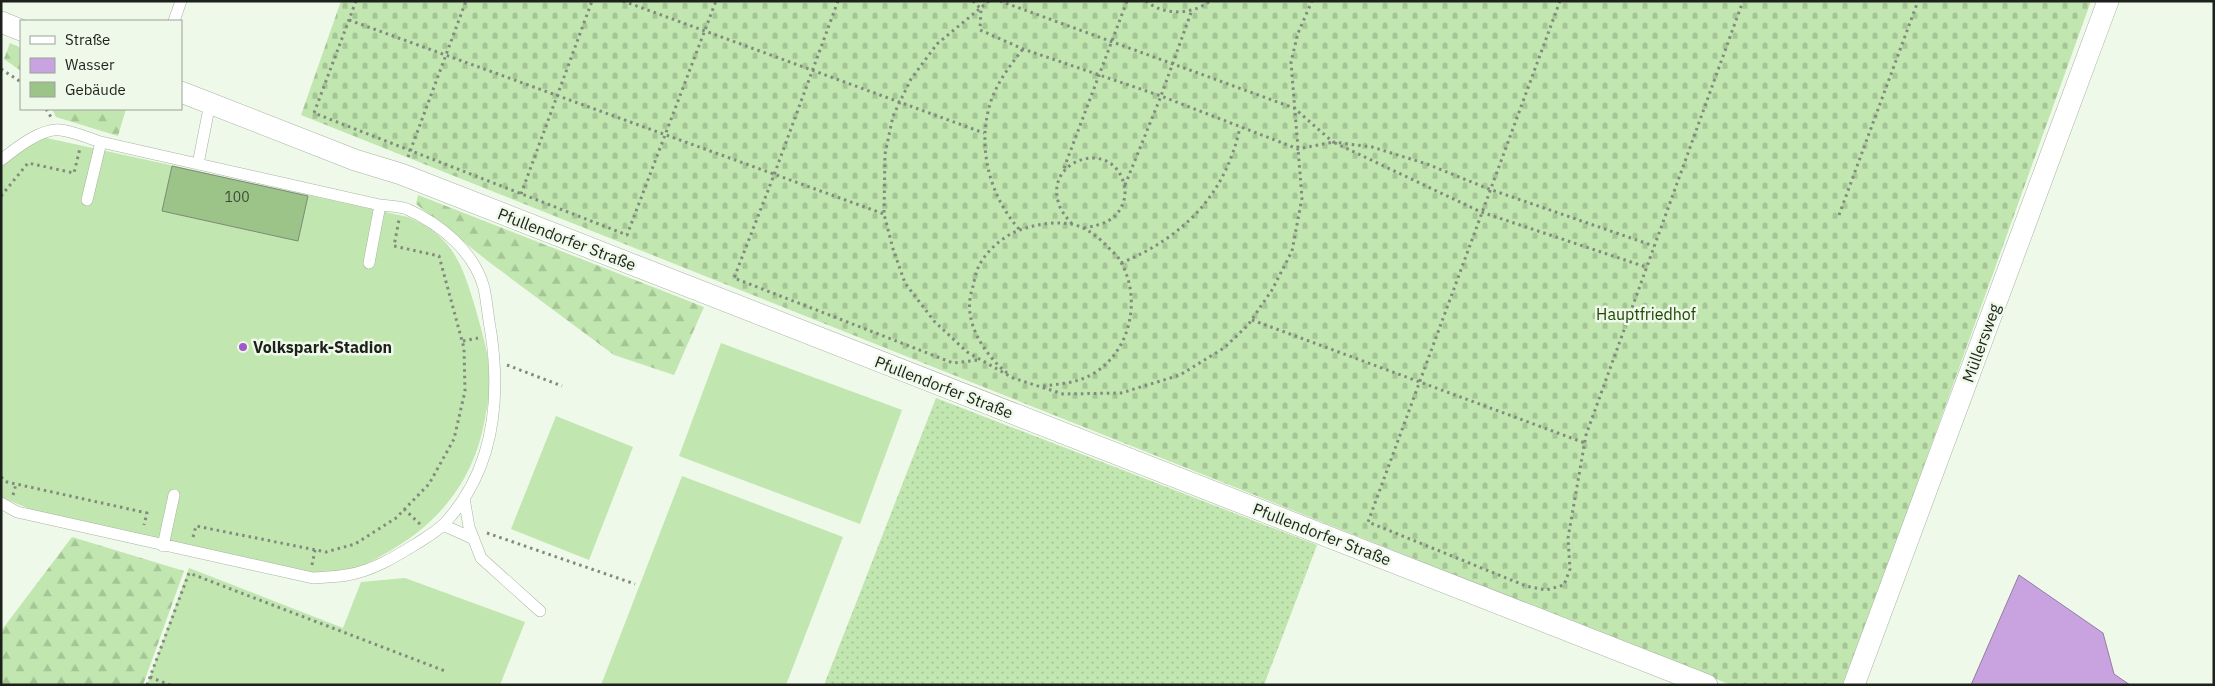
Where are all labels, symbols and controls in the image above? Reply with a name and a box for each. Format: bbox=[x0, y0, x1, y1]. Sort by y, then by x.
legend bbox=[20, 20, 182, 110]
text: Straße bbox=[65, 30, 110, 49]
text: Wasser bbox=[65, 55, 115, 74]
text: Gebäude bbox=[65, 80, 126, 99]
house number: 100 bbox=[224, 188, 250, 206]
street label: Pfullendorfer Straße bbox=[495, 203, 639, 275]
street label: Müllersweg bbox=[1958, 300, 2005, 385]
park label: Hauptfriedhof bbox=[1596, 304, 1696, 324]
place label: Volkspark-Stadion bbox=[253, 337, 392, 357]
marker: Volkspark-Stadion bbox=[237, 341, 249, 353]
street label: Pfullendorfer Straße bbox=[872, 351, 1016, 423]
street label: Pfullendorfer Straße bbox=[1250, 498, 1394, 570]

